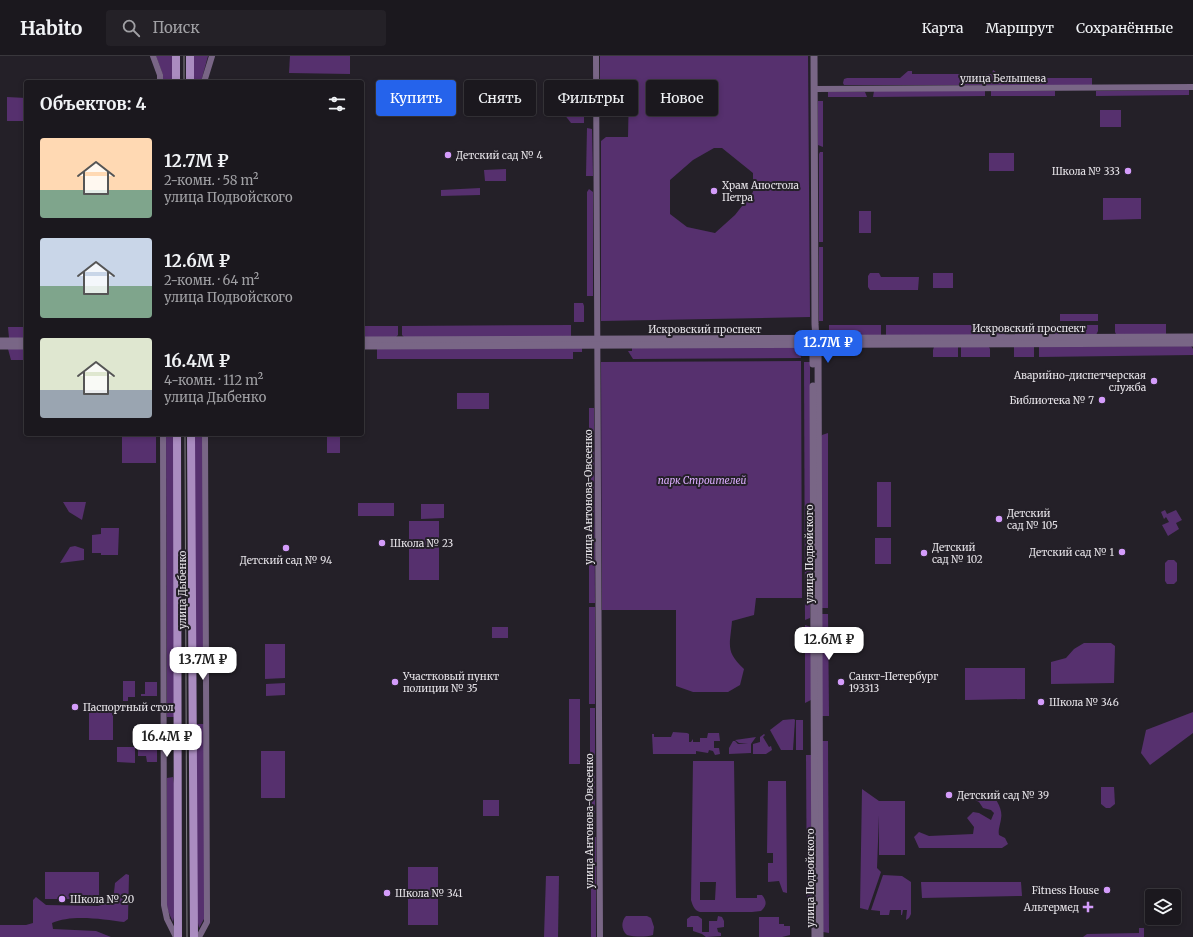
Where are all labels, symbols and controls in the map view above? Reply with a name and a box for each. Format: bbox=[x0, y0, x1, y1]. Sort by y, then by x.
search box bbox=[106, 10, 386, 46]
text: Habito bbox=[20, 16, 82, 40]
icon: search bbox=[120, 17, 142, 39]
text: Поиск bbox=[152, 18, 200, 37]
text: Карта bbox=[922, 19, 963, 37]
text: Маршрут bbox=[985, 19, 1054, 37]
text: Сохранённые bbox=[1076, 19, 1173, 37]
street label: улица Белышева bbox=[960, 72, 1047, 85]
chip: Купить bbox=[376, 80, 456, 116]
chip: Снять bbox=[464, 80, 536, 116]
chip: Фильтры bbox=[544, 80, 638, 116]
chip: Новое bbox=[646, 80, 718, 116]
text: Объектов: 4 bbox=[40, 93, 146, 115]
icon: filters bbox=[326, 93, 348, 115]
place label: Детский сад № 4 bbox=[456, 149, 543, 162]
text: 12.7M ₽ bbox=[164, 150, 229, 172]
marker: Детский сад № 4 bbox=[443, 150, 453, 160]
icon: home bbox=[72, 154, 120, 202]
place label: Школа № 333 bbox=[1052, 165, 1120, 178]
marker: Школа № 333 bbox=[1123, 166, 1133, 176]
text: 2-комн. · 58 m² bbox=[164, 172, 258, 189]
place label: Храм Апостола Петра bbox=[722, 179, 800, 204]
marker: Храм Апостола Петра bbox=[709, 186, 719, 196]
text: улица Подвойского bbox=[164, 189, 293, 206]
text: 12.6M ₽ bbox=[164, 250, 230, 272]
icon: home bbox=[72, 254, 120, 302]
text: 2-комн. · 64 m² bbox=[164, 272, 259, 289]
text: улица Подвойского bbox=[164, 289, 293, 306]
street label: Искровский проспект bbox=[972, 322, 1086, 335]
street label: Искровский проспект bbox=[648, 323, 762, 336]
pin: 12.7M ₽ bbox=[791, 330, 865, 364]
text: 12.7M ₽ bbox=[803, 334, 853, 351]
text: 16.4M ₽ bbox=[164, 350, 230, 372]
icon: home bbox=[72, 354, 120, 402]
place label: Аварийно-диспетчерская служба bbox=[1013, 369, 1147, 394]
text: 4-комн. · 112 m² bbox=[164, 372, 263, 389]
marker: Аварийно-диспетчерская служба bbox=[1149, 376, 1159, 386]
text: улица Дыбенко bbox=[164, 389, 266, 406]
place label: Библиотека № 7 bbox=[1009, 394, 1094, 407]
marker: Библиотека № 7 bbox=[1097, 395, 1107, 405]
street label: улица Антонова-Овсеенко bbox=[582, 429, 595, 565]
park label: парк Строителей bbox=[658, 474, 746, 487]
street label: улица Подвойского bbox=[803, 504, 816, 603]
place label: Детский сад № 105 bbox=[1007, 507, 1058, 532]
marker: Детский сад № 105 bbox=[994, 514, 1004, 524]
place label: Школа № 23 bbox=[390, 537, 454, 550]
marker: Школа № 23 bbox=[377, 538, 387, 548]
place label: Детский сад № 102 bbox=[932, 541, 983, 566]
marker: Детский сад № 94 bbox=[281, 543, 291, 553]
place label: Детский сад № 1 bbox=[1029, 546, 1114, 559]
marker: Детский сад № 1 bbox=[1117, 547, 1127, 557]
marker: Детский сад № 102 bbox=[919, 548, 929, 558]
street label: улица Дыбенко bbox=[176, 550, 189, 629]
place label: Детский сад № 94 bbox=[240, 554, 332, 567]
pin: 12.6M ₽ bbox=[792, 627, 866, 661]
text: 12.6M ₽ bbox=[804, 631, 854, 648]
pin: 13.7M ₽ bbox=[166, 647, 240, 681]
text: 13.7M ₽ bbox=[179, 651, 227, 668]
place label: Участковый пункт полиции № 35 bbox=[402, 670, 499, 695]
place label: Санкт-Петербург 193313 bbox=[849, 670, 938, 695]
marker: Участковый пункт полиции № 35 bbox=[390, 677, 400, 687]
marker: Санкт-Петербург 193313 bbox=[836, 677, 846, 687]
place label: Школа № 346 bbox=[1049, 696, 1119, 709]
marker: Школа № 346 bbox=[1036, 697, 1046, 707]
place label: Паспортный стол bbox=[83, 701, 174, 714]
marker: Паспортный стол bbox=[70, 702, 80, 712]
pin: 16.4M ₽ bbox=[130, 724, 204, 758]
text: 16.4M ₽ bbox=[142, 728, 192, 745]
street label: улица Антонова-Овсеенко bbox=[583, 753, 596, 889]
place label: Детский сад № 39 bbox=[957, 789, 1049, 802]
marker: Детский сад № 39 bbox=[944, 790, 954, 800]
street label: улица Подвойского bbox=[804, 828, 817, 927]
place label: Fitness House bbox=[1032, 884, 1099, 897]
marker: Fitness House bbox=[1102, 885, 1112, 895]
place label: Школа № 341 bbox=[395, 887, 463, 900]
marker: Школа № 341 bbox=[382, 888, 392, 898]
map controls bbox=[1145, 889, 1181, 925]
button: layers bbox=[1145, 889, 1181, 925]
place label: Школа № 20 bbox=[70, 893, 134, 906]
marker: Школа № 20 bbox=[57, 894, 67, 904]
place label: Альтермед bbox=[1023, 901, 1079, 914]
marker: Альтермед bbox=[1082, 901, 1094, 913]

